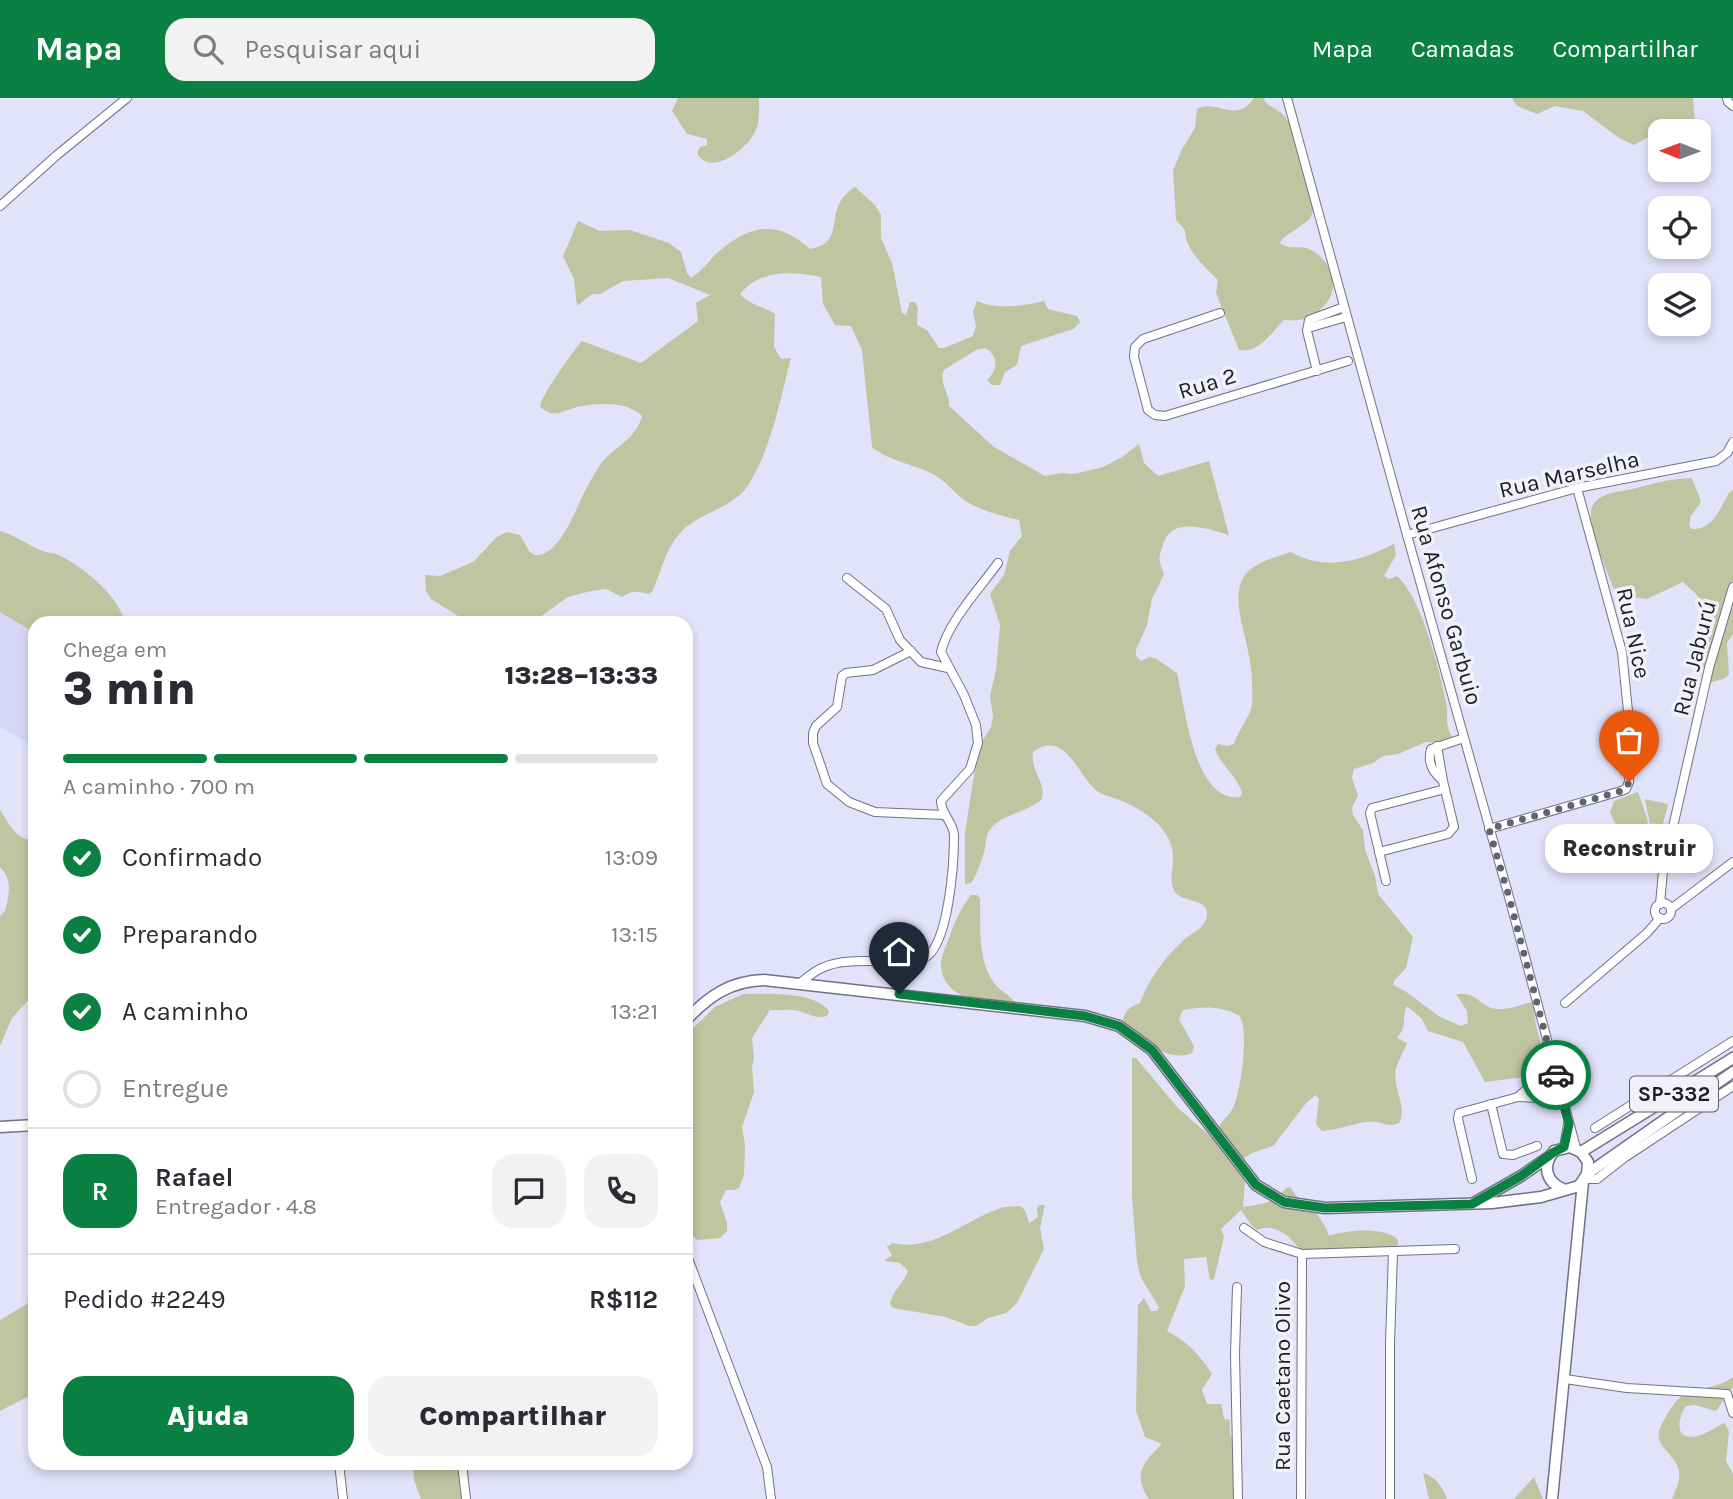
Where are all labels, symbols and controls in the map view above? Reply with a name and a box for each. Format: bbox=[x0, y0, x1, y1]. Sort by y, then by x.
search box bbox=[165, 18, 655, 81]
text: Mapa bbox=[35, 30, 123, 68]
icon: search bbox=[189, 30, 227, 68]
text: Pesquisar aqui bbox=[245, 34, 421, 65]
text: Mapa bbox=[1312, 35, 1373, 63]
text: Camadas bbox=[1411, 35, 1515, 63]
text: Compartilhar bbox=[1553, 35, 1698, 63]
north arrow bbox=[1648, 119, 1712, 182]
map controls bbox=[1648, 119, 1711, 336]
button: locate bbox=[1648, 196, 1711, 259]
button: layers bbox=[1648, 273, 1711, 336]
street label: Rua 2 bbox=[1175, 362, 1240, 405]
street label: Rua Marselha bbox=[1496, 445, 1642, 504]
street label: Rua Afonso Garbuio bbox=[1405, 502, 1488, 708]
street label: Rua Nice bbox=[1611, 585, 1656, 681]
street label: Rua Jaburú bbox=[1667, 598, 1722, 719]
text: Chega em bbox=[63, 636, 167, 663]
text: 13:28–13:33 bbox=[505, 660, 658, 691]
text: 3 min bbox=[63, 662, 196, 716]
pin bbox=[1599, 710, 1659, 782]
icon: bag bbox=[1610, 721, 1648, 759]
text: A caminho · 700 m bbox=[63, 773, 255, 800]
callout: Reconstruir bbox=[1545, 824, 1713, 873]
text: Reconstruir bbox=[1562, 835, 1696, 862]
icon: check bbox=[63, 839, 101, 877]
text: Confirmado bbox=[122, 842, 262, 873]
text: 13:09 bbox=[605, 844, 658, 871]
icon: check bbox=[63, 916, 101, 954]
text: Preparando bbox=[122, 919, 258, 950]
text: 13:15 bbox=[611, 921, 658, 948]
pin bbox=[869, 922, 929, 994]
icon: home bbox=[880, 933, 918, 971]
icon: check bbox=[63, 993, 101, 1031]
text: A caminho bbox=[122, 996, 249, 1027]
text: 13:21 bbox=[611, 998, 658, 1025]
courier bbox=[1521, 1040, 1591, 1110]
icon: car bbox=[1537, 1056, 1575, 1094]
text: Entregue bbox=[122, 1073, 229, 1104]
road number: SP-332 bbox=[1630, 1076, 1718, 1112]
button: chat bbox=[492, 1154, 566, 1228]
button: phone bbox=[584, 1154, 658, 1228]
text: Rafael bbox=[155, 1162, 233, 1193]
text: R bbox=[92, 1176, 108, 1207]
text: Entregador · 4.8 bbox=[155, 1193, 317, 1220]
street label: Rua Caetano Olivo bbox=[1269, 1281, 1296, 1471]
text: Pedido #2249 bbox=[63, 1284, 226, 1315]
text: R$112 bbox=[589, 1284, 658, 1315]
button: Ajuda bbox=[63, 1376, 354, 1456]
button: Compartilhar bbox=[368, 1376, 658, 1456]

